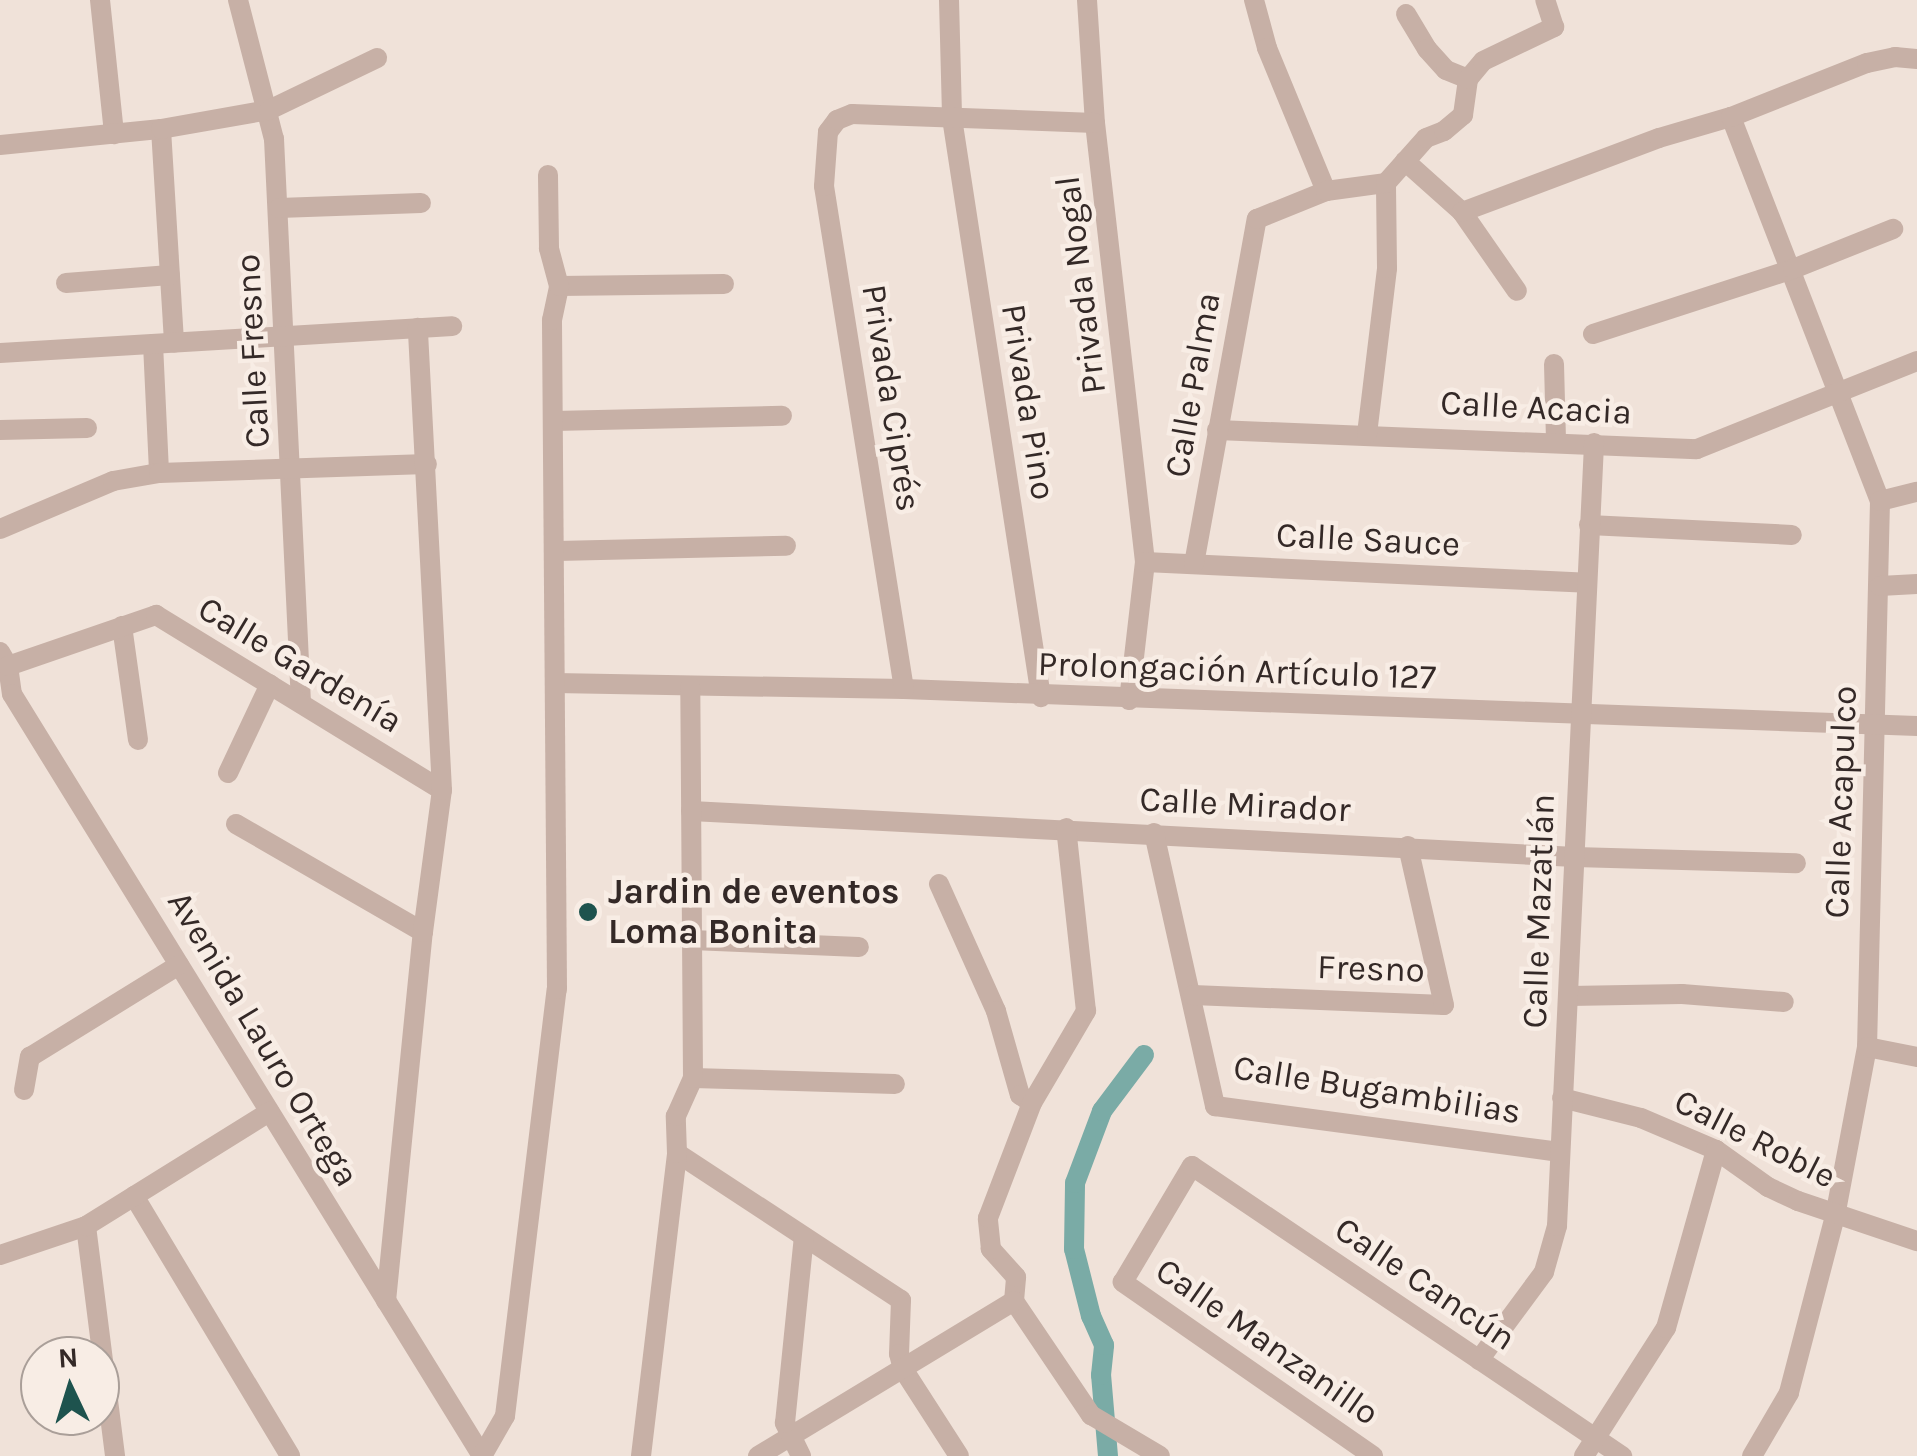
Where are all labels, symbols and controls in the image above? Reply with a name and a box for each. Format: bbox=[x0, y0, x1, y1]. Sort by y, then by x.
street label: Privada Nogal bbox=[1047, 173, 1115, 397]
street label: Calle Fresno bbox=[227, 253, 279, 449]
street label: Privada Ciprés bbox=[852, 282, 930, 514]
street label: Calle Palma bbox=[1156, 289, 1230, 481]
street label: Privada Pino bbox=[992, 301, 1064, 503]
street label: Calle Acacia bbox=[1439, 382, 1633, 434]
street label: Calle Sauce bbox=[1275, 514, 1461, 566]
street label: Calle Gardenía bbox=[190, 588, 410, 742]
street label: Prolongación Artículo 127 bbox=[1037, 643, 1437, 699]
street label: Calle Acapulco bbox=[1816, 685, 1866, 919]
street label: Calle Mirador bbox=[1138, 779, 1352, 831]
street label: Calle Mazatlán bbox=[1514, 793, 1564, 1029]
place label: Jardin de eventos Loma Bonita bbox=[608, 871, 899, 953]
street label: Avenida Lauro Ortega bbox=[158, 884, 368, 1194]
marker: Jardin de eventos Loma Bonita bbox=[577, 901, 599, 923]
street label: Fresno bbox=[1316, 946, 1426, 992]
street label: Calle Bugambilias bbox=[1230, 1047, 1524, 1133]
street label: Calle Roble bbox=[1667, 1080, 1843, 1198]
street label: Calle Cancún bbox=[1327, 1208, 1523, 1360]
street label: Calle Manzanillo bbox=[1147, 1249, 1387, 1435]
north arrow bbox=[20, 1336, 120, 1436]
text: N bbox=[57, 1340, 79, 1375]

